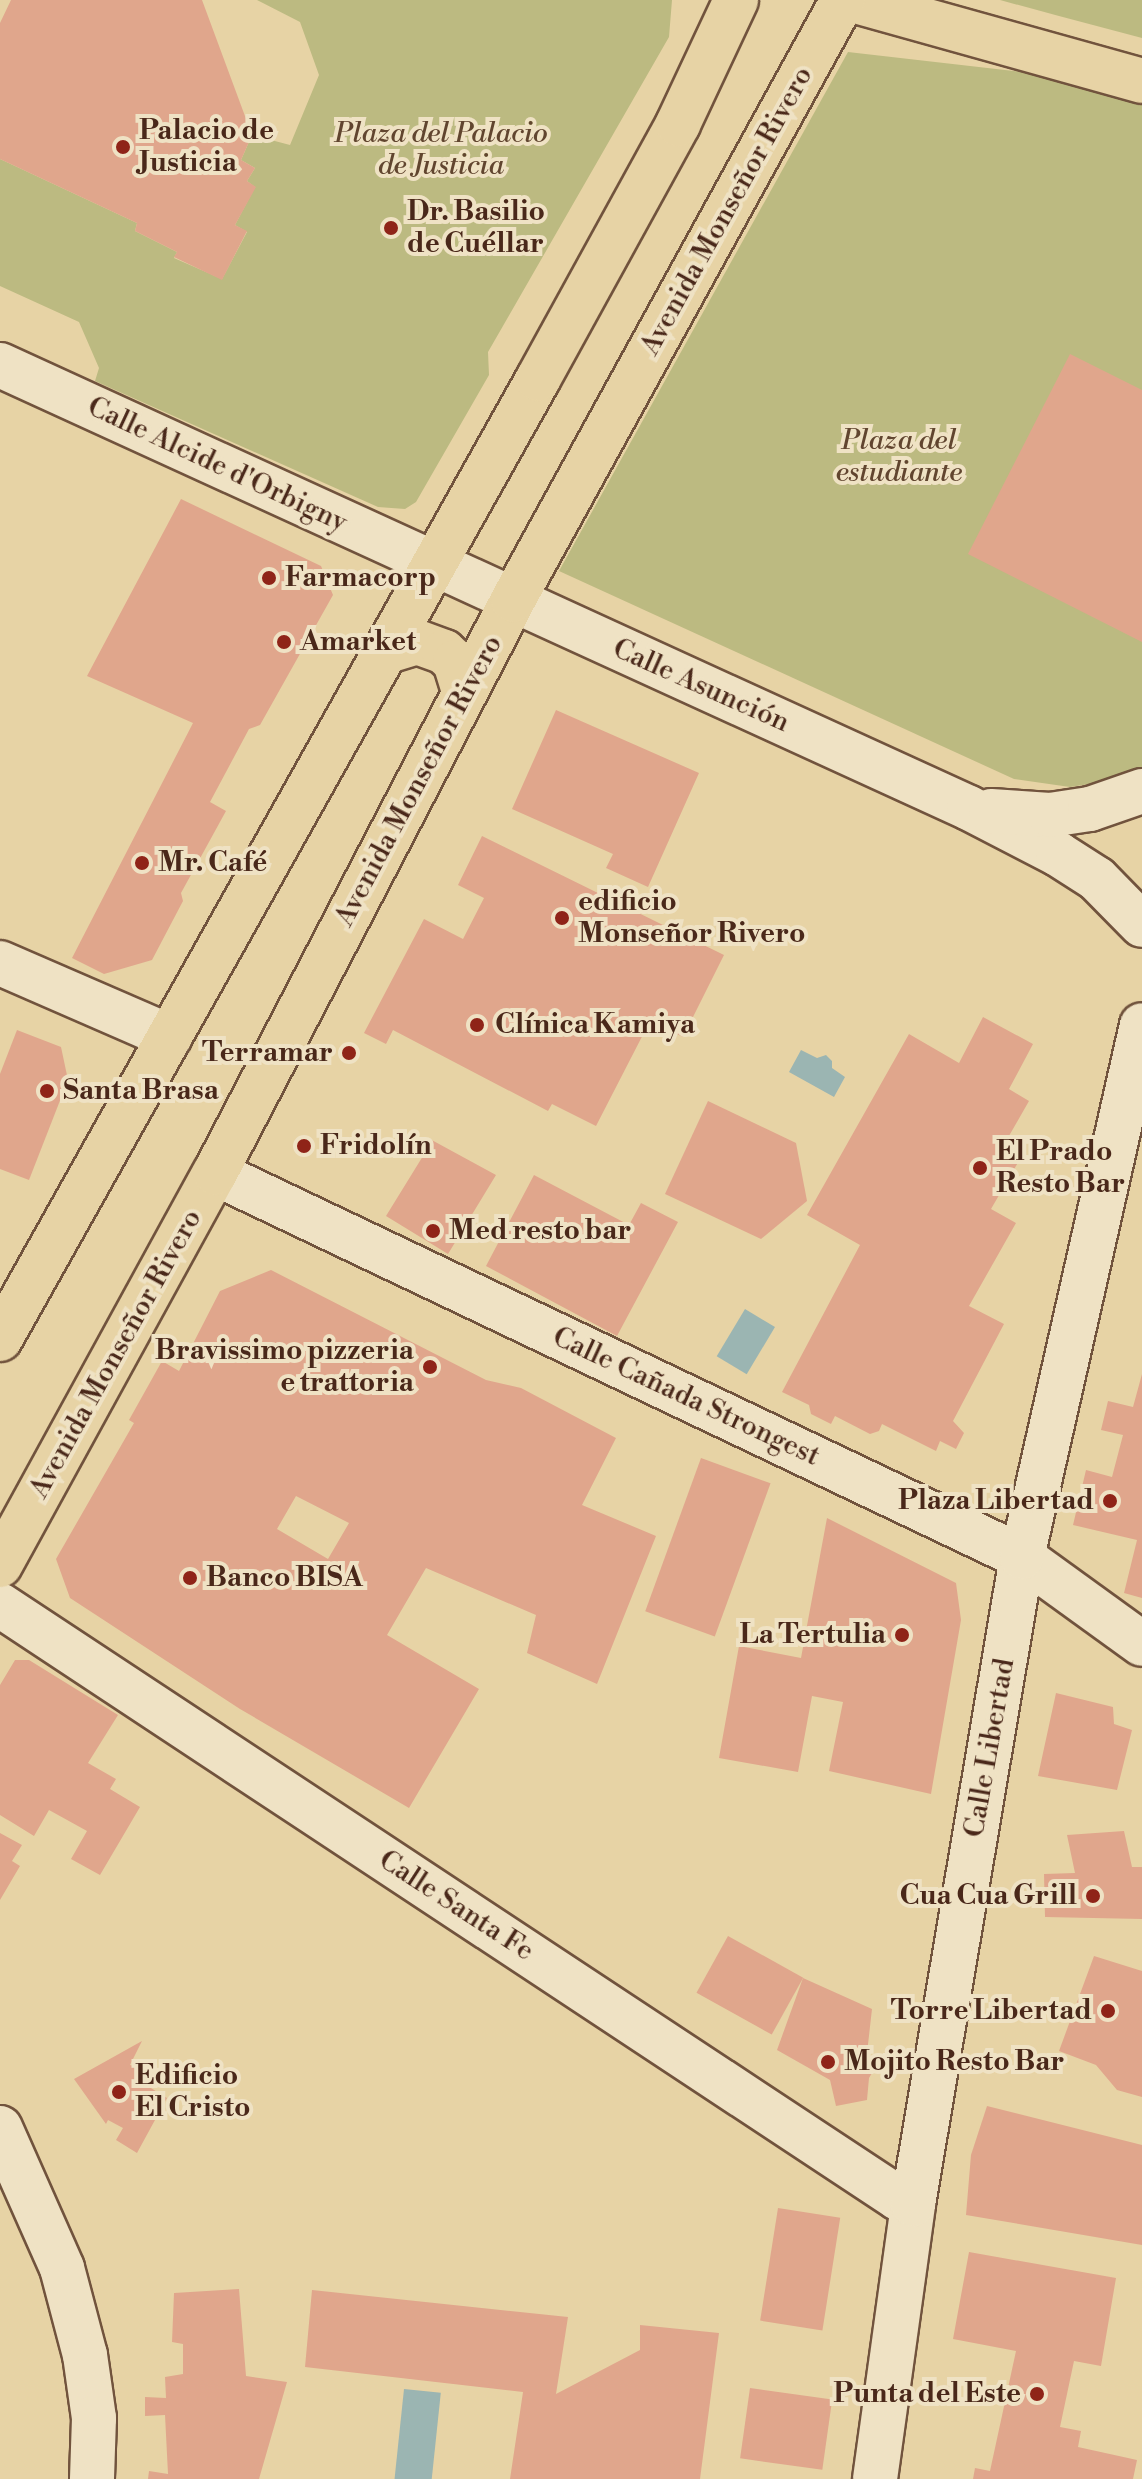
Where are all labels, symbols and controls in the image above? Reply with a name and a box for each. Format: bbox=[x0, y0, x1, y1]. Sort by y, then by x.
street label: Avenida Monseñor Rivero bbox=[634, 61, 820, 361]
place label: Palacio de Justicia bbox=[139, 114, 274, 180]
park label: Plaza del Palacio de Justicia bbox=[334, 117, 548, 183]
marker: Palacio de Justicia bbox=[114, 138, 132, 156]
place label: Dr. Basilio de Cuéllar bbox=[407, 195, 545, 261]
marker: Dr. Basilio de Cuéllar bbox=[382, 219, 400, 237]
street label: Calle Alcide d'Orbigny bbox=[82, 390, 352, 540]
park label: Plaza del estudiante bbox=[836, 424, 962, 490]
place label: Farmacorp bbox=[285, 561, 436, 595]
marker: Farmacorp bbox=[260, 569, 278, 587]
place label: Amarket bbox=[300, 625, 416, 659]
street label: Avenida Monseñor Rivero bbox=[328, 630, 510, 932]
street label: Calle Asunción bbox=[607, 632, 795, 740]
marker: Amarket bbox=[275, 633, 293, 651]
place label: Mr. Café bbox=[158, 846, 267, 880]
marker: Mr. Café bbox=[133, 854, 151, 872]
place label: edificio Monseñor Rivero bbox=[578, 885, 806, 951]
marker: edificio Monseñor Rivero bbox=[553, 909, 571, 927]
place label: Clínica Kamiya bbox=[495, 1008, 695, 1042]
marker: Clínica Kamiya bbox=[466, 1014, 488, 1036]
place label: Terramar bbox=[202, 1036, 333, 1070]
marker: Terramar bbox=[340, 1044, 358, 1062]
place label: Santa Brasa bbox=[63, 1074, 219, 1108]
marker: Santa Brasa bbox=[38, 1082, 56, 1100]
place label: Fridolín bbox=[320, 1129, 432, 1163]
place label: El Prado Resto Bar bbox=[996, 1135, 1125, 1201]
marker: Fridolín bbox=[295, 1137, 313, 1155]
marker: El Prado Resto Bar bbox=[971, 1159, 989, 1177]
street label: Avenida Monseñor Rivero bbox=[23, 1204, 209, 1504]
place label: Med resto bar bbox=[449, 1214, 632, 1248]
marker: Med resto bar bbox=[424, 1222, 442, 1240]
street label: Calle Cañada Strongest bbox=[547, 1320, 825, 1474]
place label: Bravissimo pizzeria e trattoria bbox=[155, 1334, 414, 1400]
marker: Bravissimo pizzeria e trattoria bbox=[421, 1358, 439, 1376]
place label: Plaza Libertad bbox=[898, 1484, 1094, 1518]
marker: Plaza Libertad bbox=[1101, 1492, 1119, 1510]
place label: Banco BISA bbox=[206, 1561, 363, 1595]
marker: Banco BISA bbox=[181, 1569, 199, 1587]
place label: La Tertulia bbox=[740, 1618, 886, 1652]
marker: La Tertulia bbox=[893, 1626, 911, 1644]
street label: Calle Libertad bbox=[958, 1656, 1022, 1840]
street label: Calle Santa Fe bbox=[372, 1843, 540, 1969]
place label: Cua Cua Grill bbox=[900, 1879, 1077, 1913]
marker: Cua Cua Grill bbox=[1084, 1887, 1102, 1905]
place label: Torre Libertad bbox=[891, 1994, 1092, 2028]
marker: Torre Libertad bbox=[1099, 2002, 1117, 2020]
place label: Mojito Resto Bar bbox=[844, 2045, 1064, 2079]
marker: Mojito Resto Bar bbox=[819, 2053, 837, 2071]
place label: Edificio El Cristo bbox=[135, 2059, 251, 2125]
marker: Edificio El Cristo bbox=[110, 2083, 128, 2101]
place label: Punta del Este bbox=[833, 2377, 1021, 2411]
marker: Punta del Este bbox=[1028, 2385, 1046, 2403]

